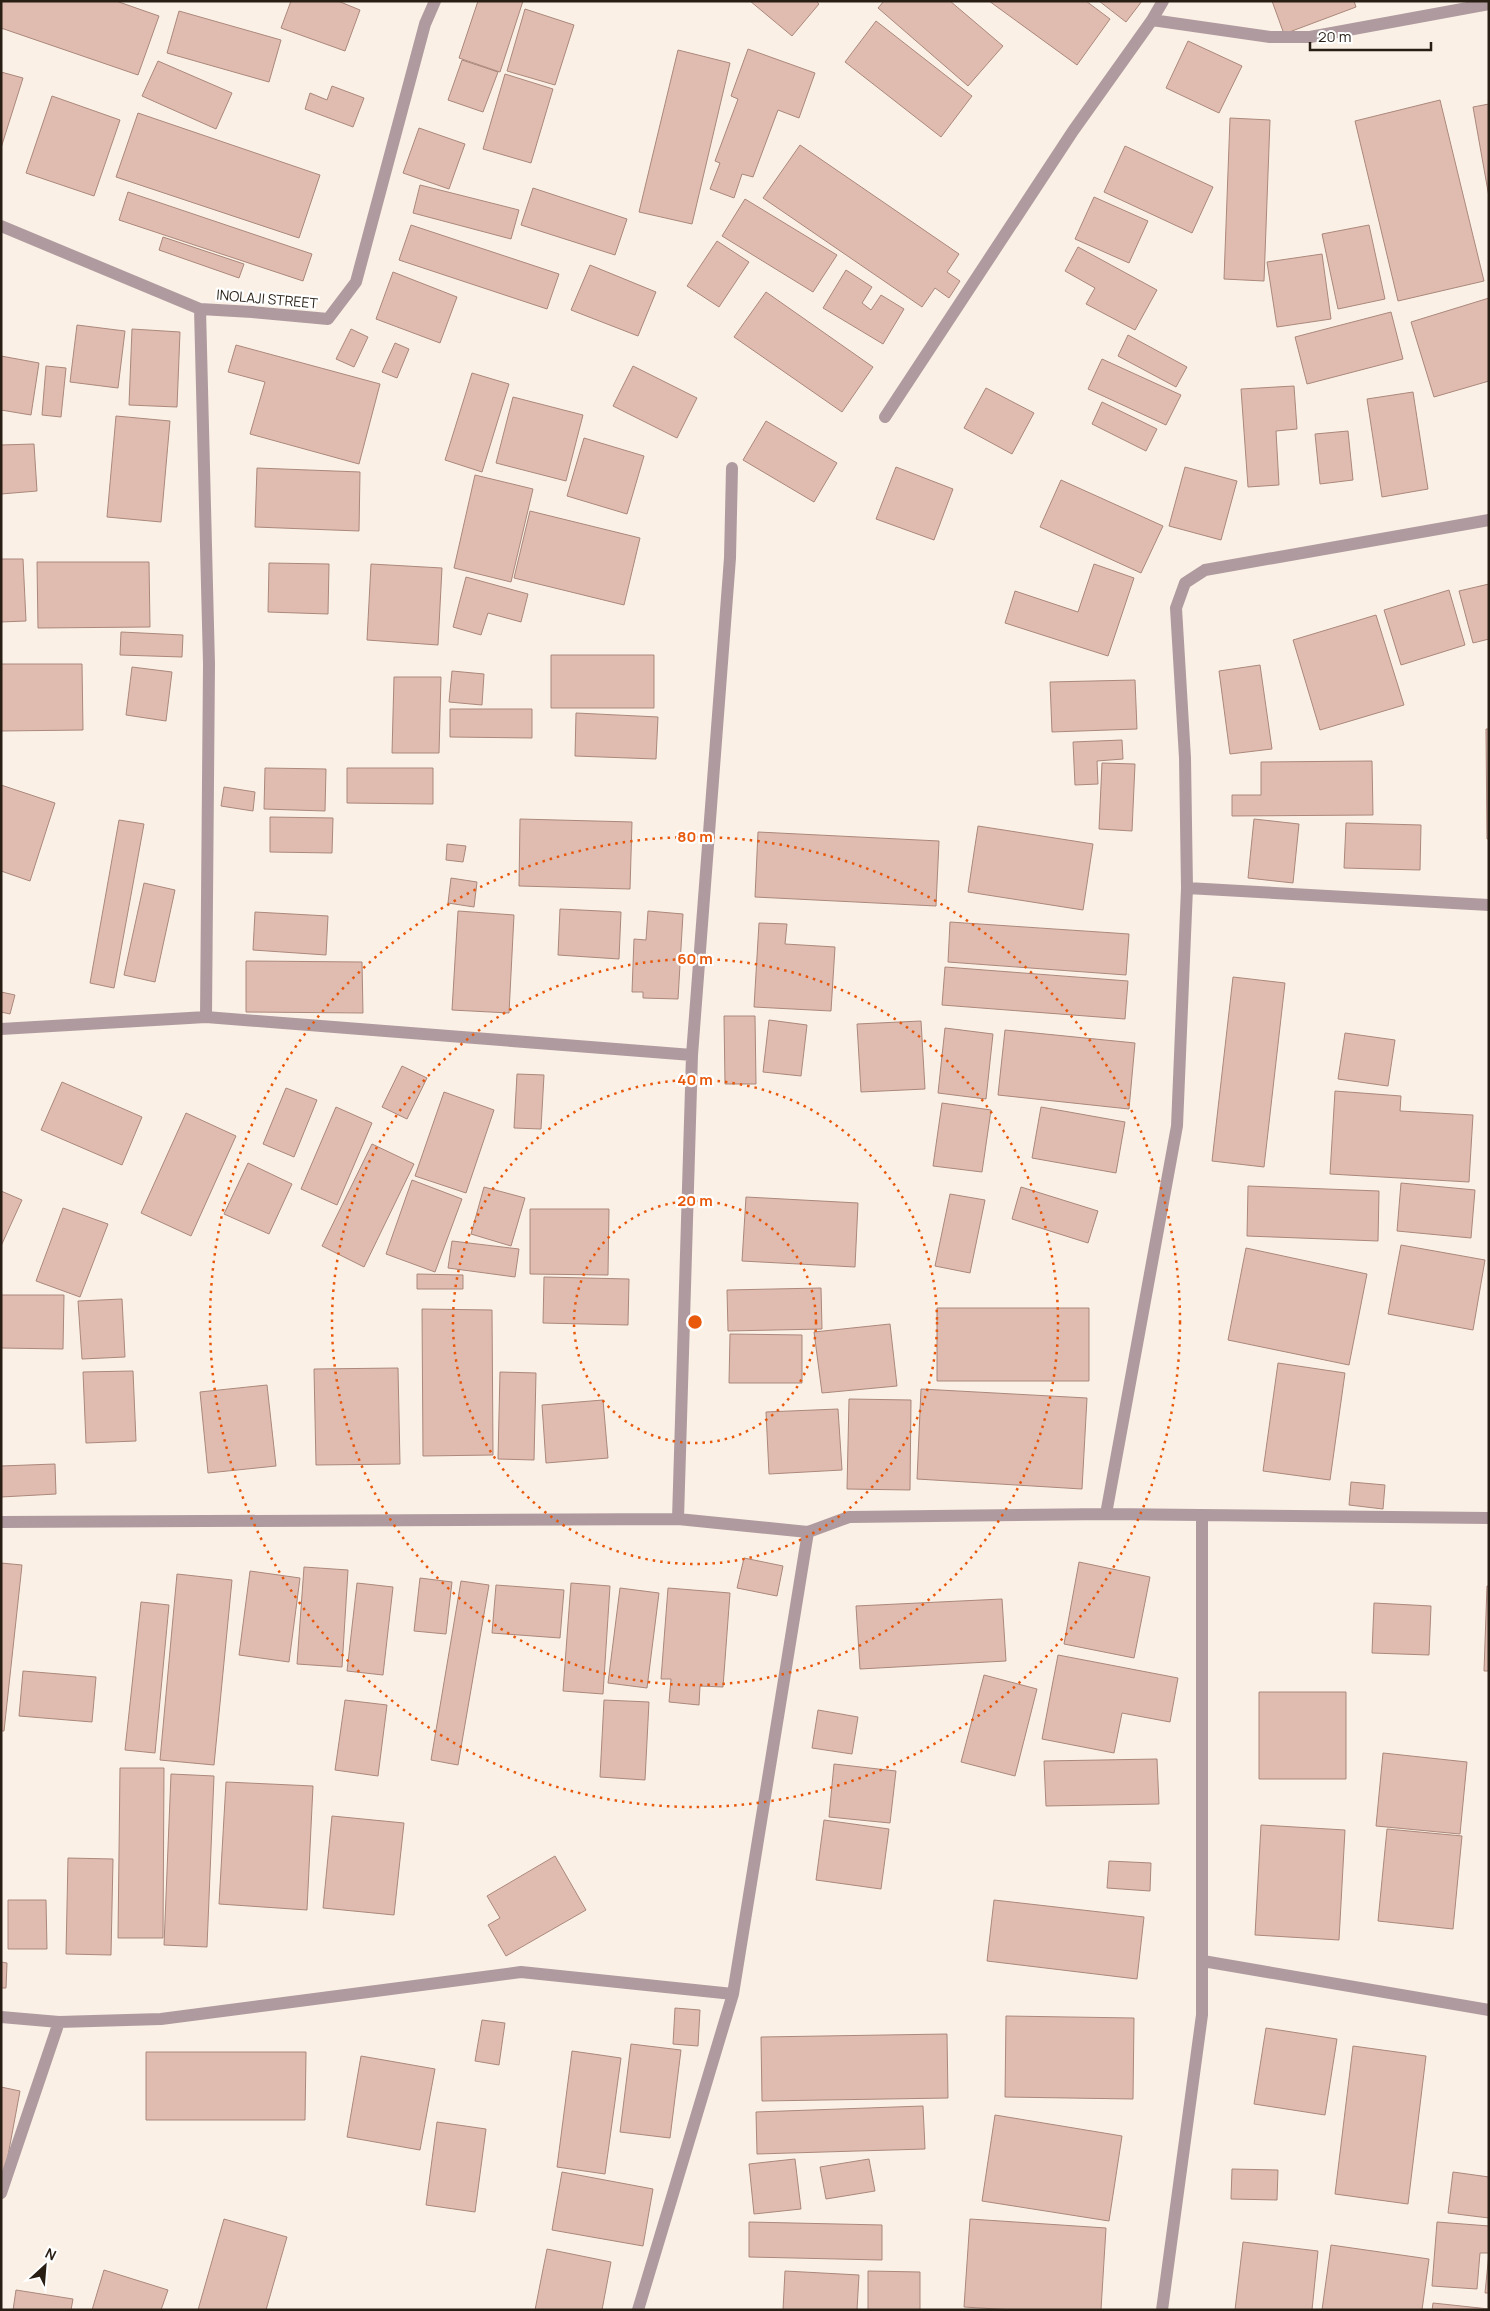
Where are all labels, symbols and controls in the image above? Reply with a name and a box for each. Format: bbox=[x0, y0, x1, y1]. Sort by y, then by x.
scale bar bbox=[1310, 20, 1431, 52]
text: 20 m bbox=[1318, 26, 1351, 47]
street label: INOLAJI STREET bbox=[216, 285, 319, 312]
text: 80 m bbox=[677, 826, 713, 847]
text: 60 m bbox=[677, 948, 713, 969]
text: 40 m bbox=[677, 1069, 713, 1090]
text: 20 m bbox=[677, 1190, 713, 1211]
centre of rings bbox=[686, 1313, 704, 1331]
north arrow bbox=[20, 2241, 70, 2291]
text: N bbox=[42, 2243, 60, 2265]

